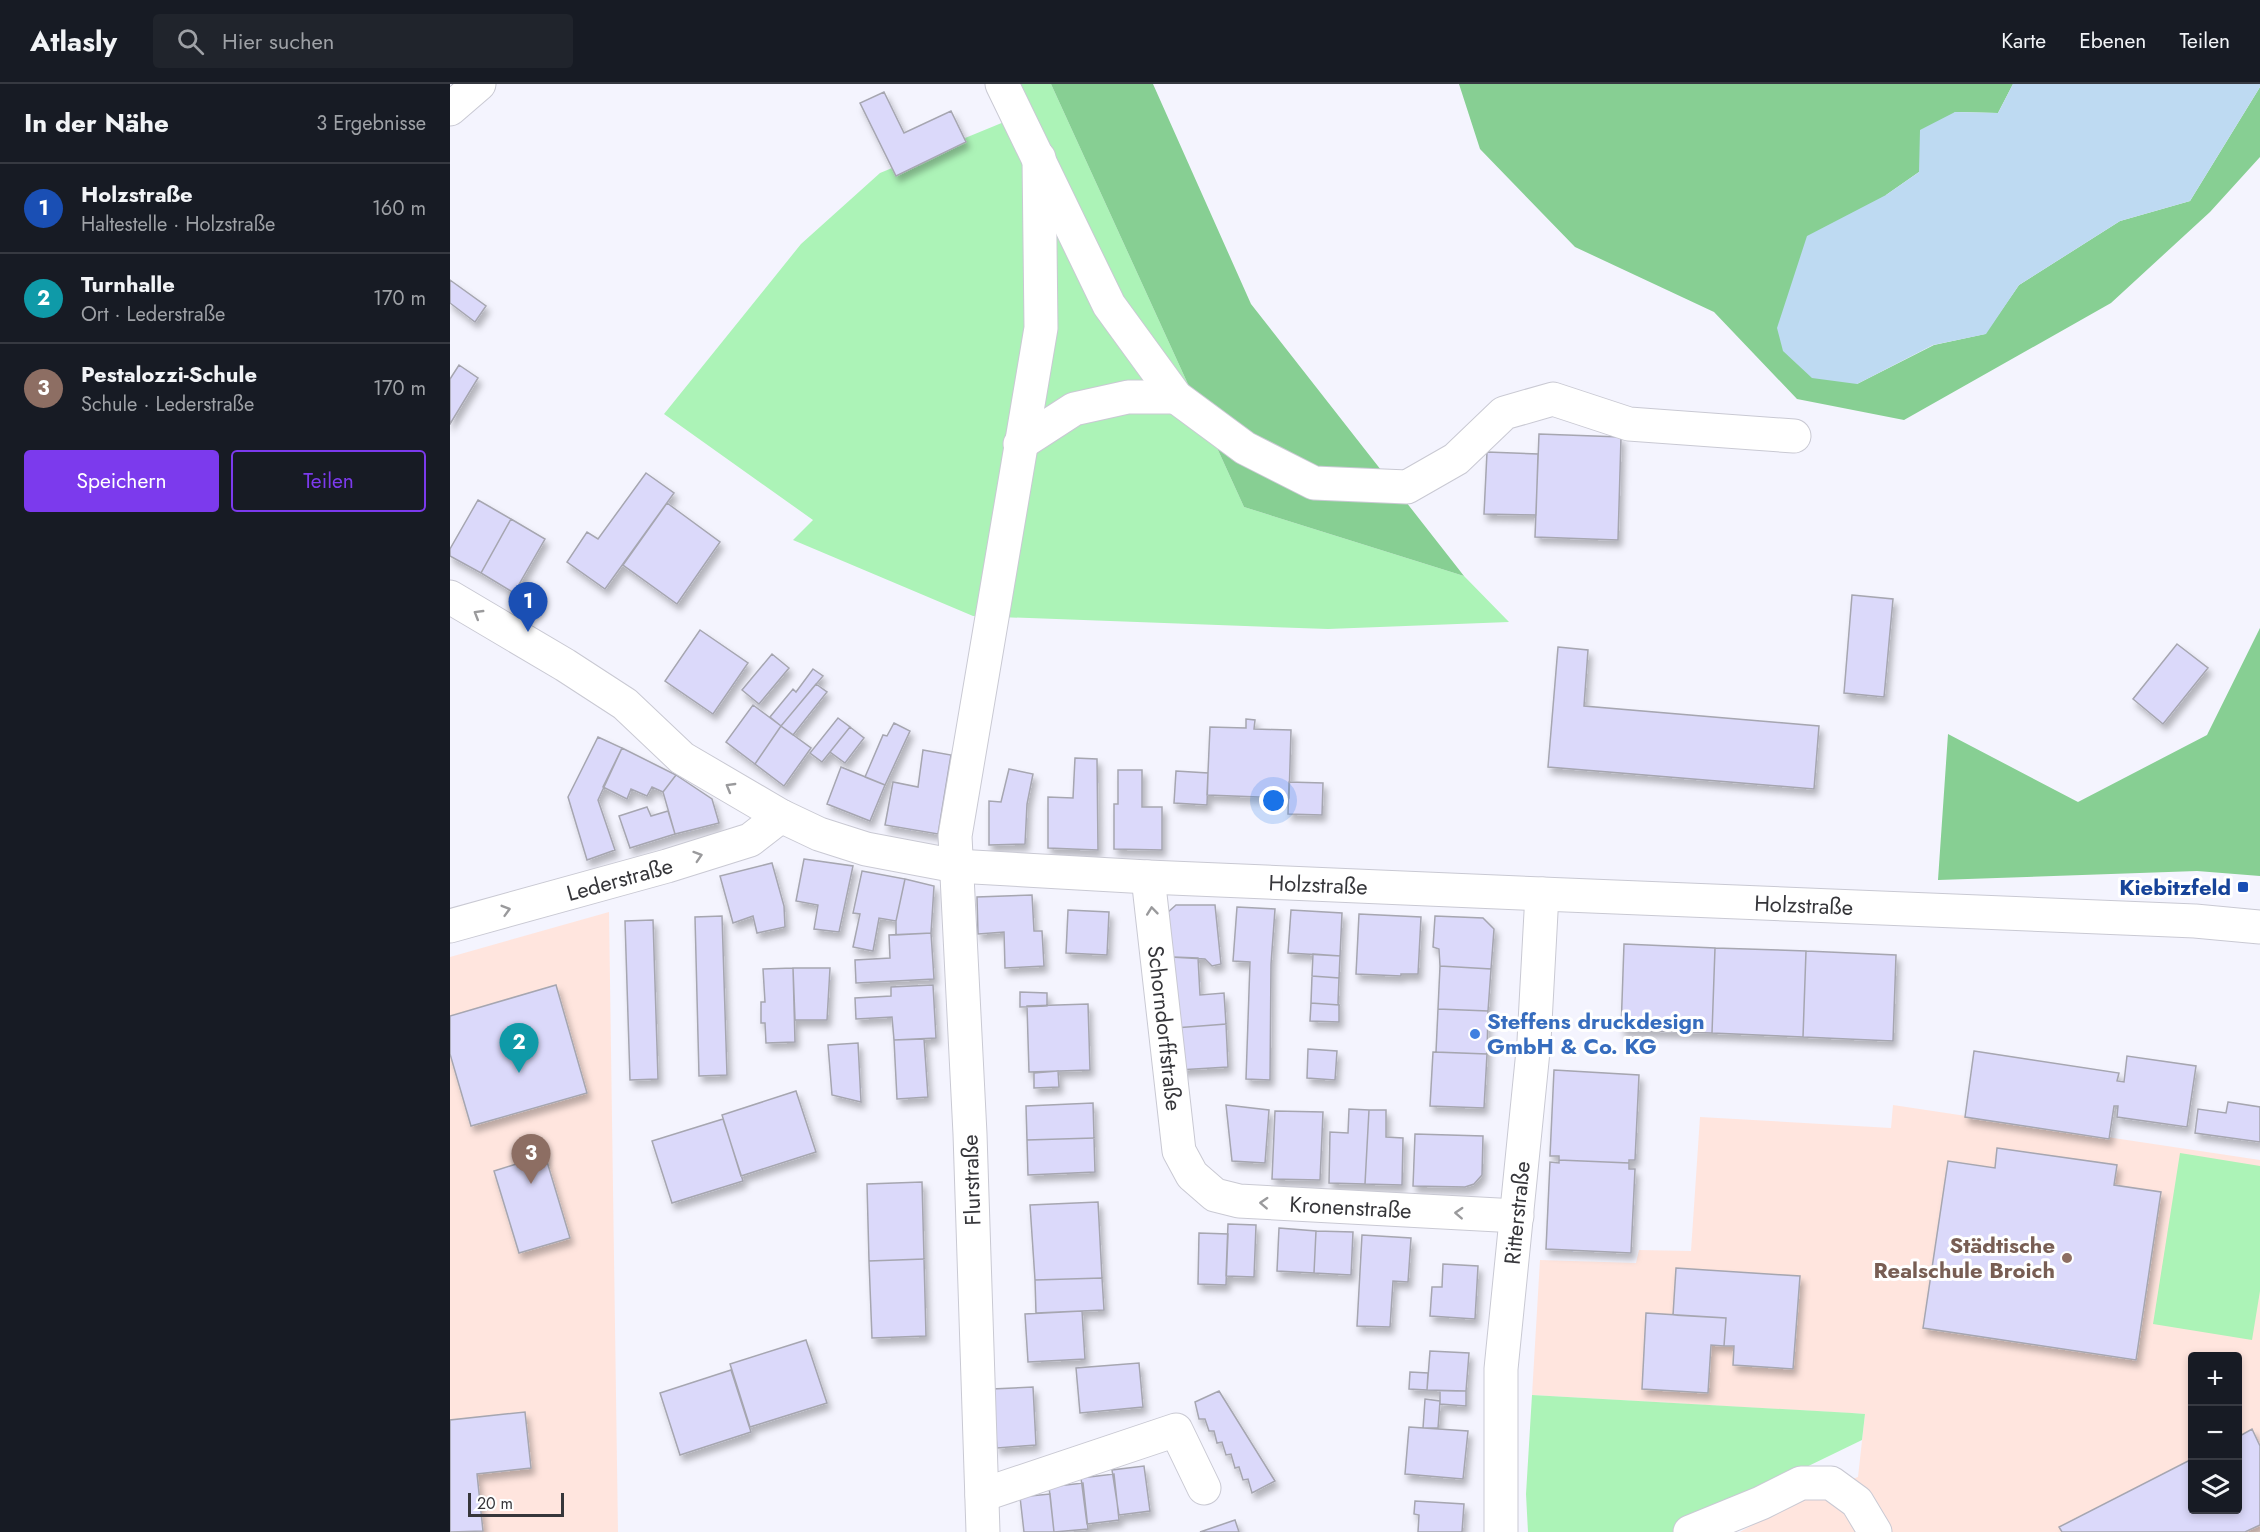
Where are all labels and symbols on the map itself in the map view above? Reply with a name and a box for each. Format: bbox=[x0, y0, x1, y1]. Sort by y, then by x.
pin: 1 bbox=[508, 582, 548, 632]
one-way arrow bbox=[474, 609, 484, 621]
one-way arrow bbox=[726, 782, 736, 794]
your location bbox=[1259, 786, 1288, 815]
street label: Lederstraße bbox=[563, 849, 676, 909]
one-way arrow bbox=[692, 851, 703, 864]
street label: Holzstraße bbox=[1268, 866, 1368, 902]
place label: Kiebitzfeld bbox=[2119, 871, 2231, 903]
marker: Kiebitzfeld bbox=[2236, 880, 2250, 894]
street label: Holzstraße bbox=[1754, 887, 1854, 923]
one-way arrow bbox=[501, 904, 511, 917]
one-way arrow bbox=[1146, 906, 1159, 915]
street label: Schorndorffstraße bbox=[1140, 944, 1190, 1112]
place label: Steffens druckdesign GmbH & Co. KG bbox=[1487, 1005, 1705, 1062]
pin: 2 bbox=[500, 1024, 538, 1073]
marker: Steffens druckdesign GmbH & Co. KG bbox=[1468, 1027, 1482, 1041]
pin: 3 bbox=[512, 1134, 550, 1184]
street label: Flurstraße bbox=[953, 1134, 989, 1226]
street label: Ritterstraße bbox=[1496, 1160, 1538, 1266]
street label: Kronenstraße bbox=[1289, 1188, 1412, 1226]
one-way arrow bbox=[1259, 1196, 1268, 1209]
one-way arrow bbox=[1454, 1207, 1463, 1220]
place label: Städtische Realschule Broich bbox=[1873, 1229, 2055, 1286]
marker: Städtische Realschule Broich bbox=[2060, 1251, 2074, 1265]
scale bar bbox=[468, 1490, 564, 1518]

